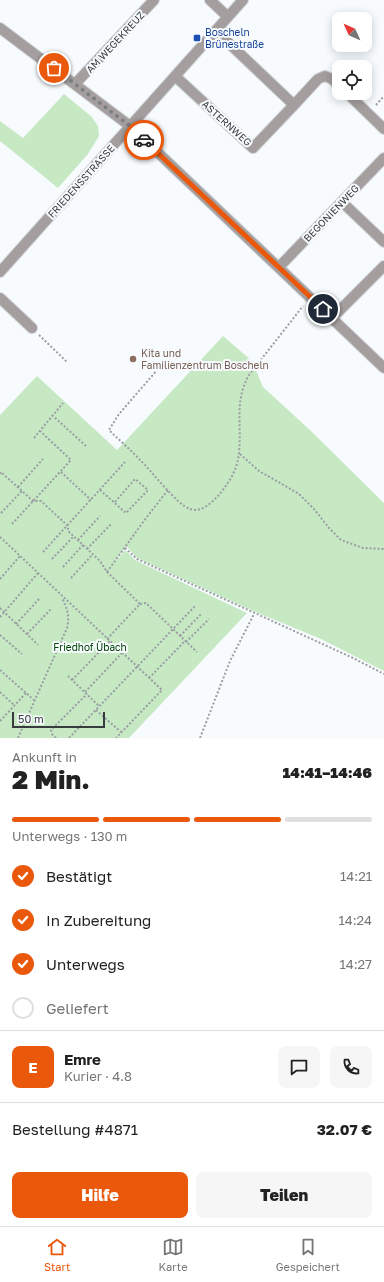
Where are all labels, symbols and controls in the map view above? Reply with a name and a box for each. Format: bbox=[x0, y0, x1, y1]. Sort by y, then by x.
street label: AM WEGEKREUZ bbox=[83, 9, 147, 75]
north arrow bbox=[332, 12, 372, 52]
map controls bbox=[332, 12, 372, 100]
place label: Boscheln Brünestraße bbox=[205, 26, 264, 50]
marker: Boscheln Brünestraße bbox=[192, 33, 202, 43]
pin bbox=[37, 51, 71, 85]
icon: bag bbox=[43, 57, 65, 79]
button: locate bbox=[332, 60, 372, 100]
street label: ASTERNWEG bbox=[200, 98, 254, 148]
courier bbox=[124, 120, 164, 160]
icon: car bbox=[133, 129, 155, 151]
street label: FRIEDENSSTRASSE bbox=[45, 142, 117, 220]
street label: BEGONIENWEG bbox=[301, 182, 361, 244]
pin bbox=[306, 292, 340, 326]
icon: home bbox=[312, 298, 334, 320]
place label: Kita und Familienzentrum Boscheln bbox=[141, 347, 269, 371]
marker: Kita und Familienzentrum Boscheln bbox=[128, 354, 138, 364]
park label: Friedhof Übach bbox=[53, 640, 127, 653]
scale bar bbox=[12, 710, 105, 729]
text: 50 m bbox=[18, 712, 44, 725]
text: Ankunft in bbox=[12, 749, 77, 765]
text: 14:41–14:46 bbox=[282, 763, 372, 781]
text: 2 Min. bbox=[12, 764, 90, 795]
text: Unterwegs · 130 m bbox=[12, 828, 127, 844]
icon: check bbox=[12, 865, 34, 887]
text: Bestätigt bbox=[46, 867, 112, 885]
text: 14:21 bbox=[340, 868, 372, 884]
icon: check bbox=[12, 909, 34, 931]
text: In Zubereitung bbox=[46, 911, 151, 929]
text: 14:24 bbox=[338, 912, 372, 928]
icon: check bbox=[12, 953, 34, 975]
text: Unterwegs bbox=[46, 955, 125, 973]
text: 14:27 bbox=[339, 956, 372, 972]
text: Geliefert bbox=[46, 999, 109, 1017]
button: chat bbox=[278, 1046, 320, 1088]
button: phone bbox=[330, 1046, 372, 1088]
text: Emre bbox=[64, 1050, 101, 1068]
text: E bbox=[28, 1058, 38, 1076]
text: Kurier · 4.8 bbox=[64, 1068, 132, 1084]
text: Bestellung #4871 bbox=[12, 1120, 138, 1138]
text: 32.07 € bbox=[317, 1120, 372, 1138]
button: Hilfe bbox=[12, 1172, 188, 1218]
button: Teilen bbox=[196, 1172, 372, 1218]
tab: Start bbox=[44, 1236, 70, 1273]
tab: Karte bbox=[159, 1236, 188, 1273]
tab: Gespeichert bbox=[276, 1236, 340, 1273]

